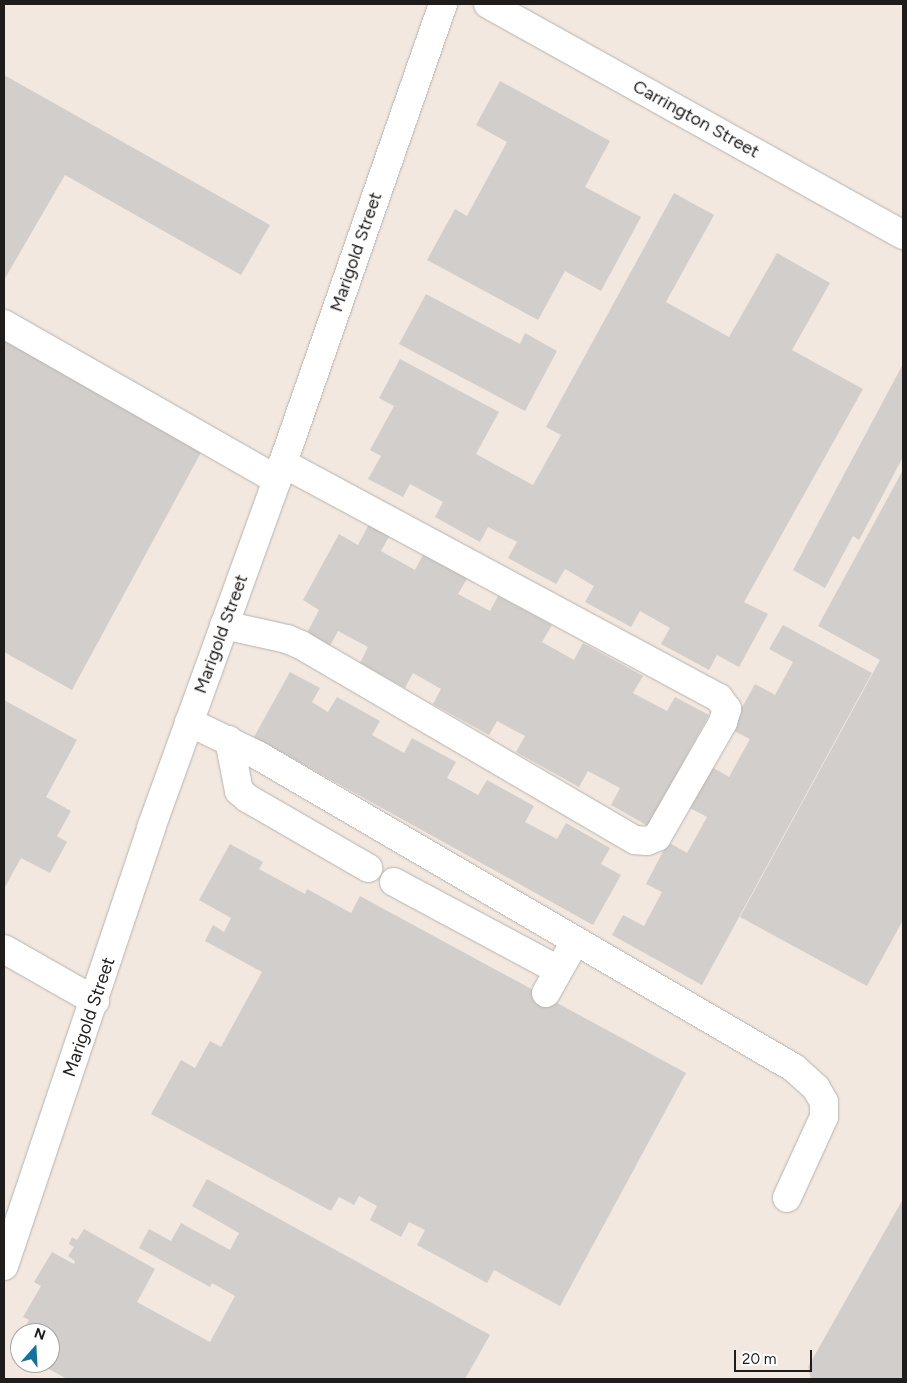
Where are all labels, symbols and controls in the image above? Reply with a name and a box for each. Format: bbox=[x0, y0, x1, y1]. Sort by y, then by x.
street label: Carrington Street bbox=[629, 75, 763, 163]
street label: Marigold Street bbox=[325, 189, 387, 315]
street label: Marigold Street bbox=[189, 572, 253, 696]
street label: Marigold Street bbox=[58, 954, 120, 1080]
north arrow bbox=[10, 1323, 60, 1373]
text: N bbox=[32, 1324, 48, 1344]
scale bar bbox=[737, 1340, 814, 1372]
text: 20 m bbox=[742, 1350, 776, 1368]

